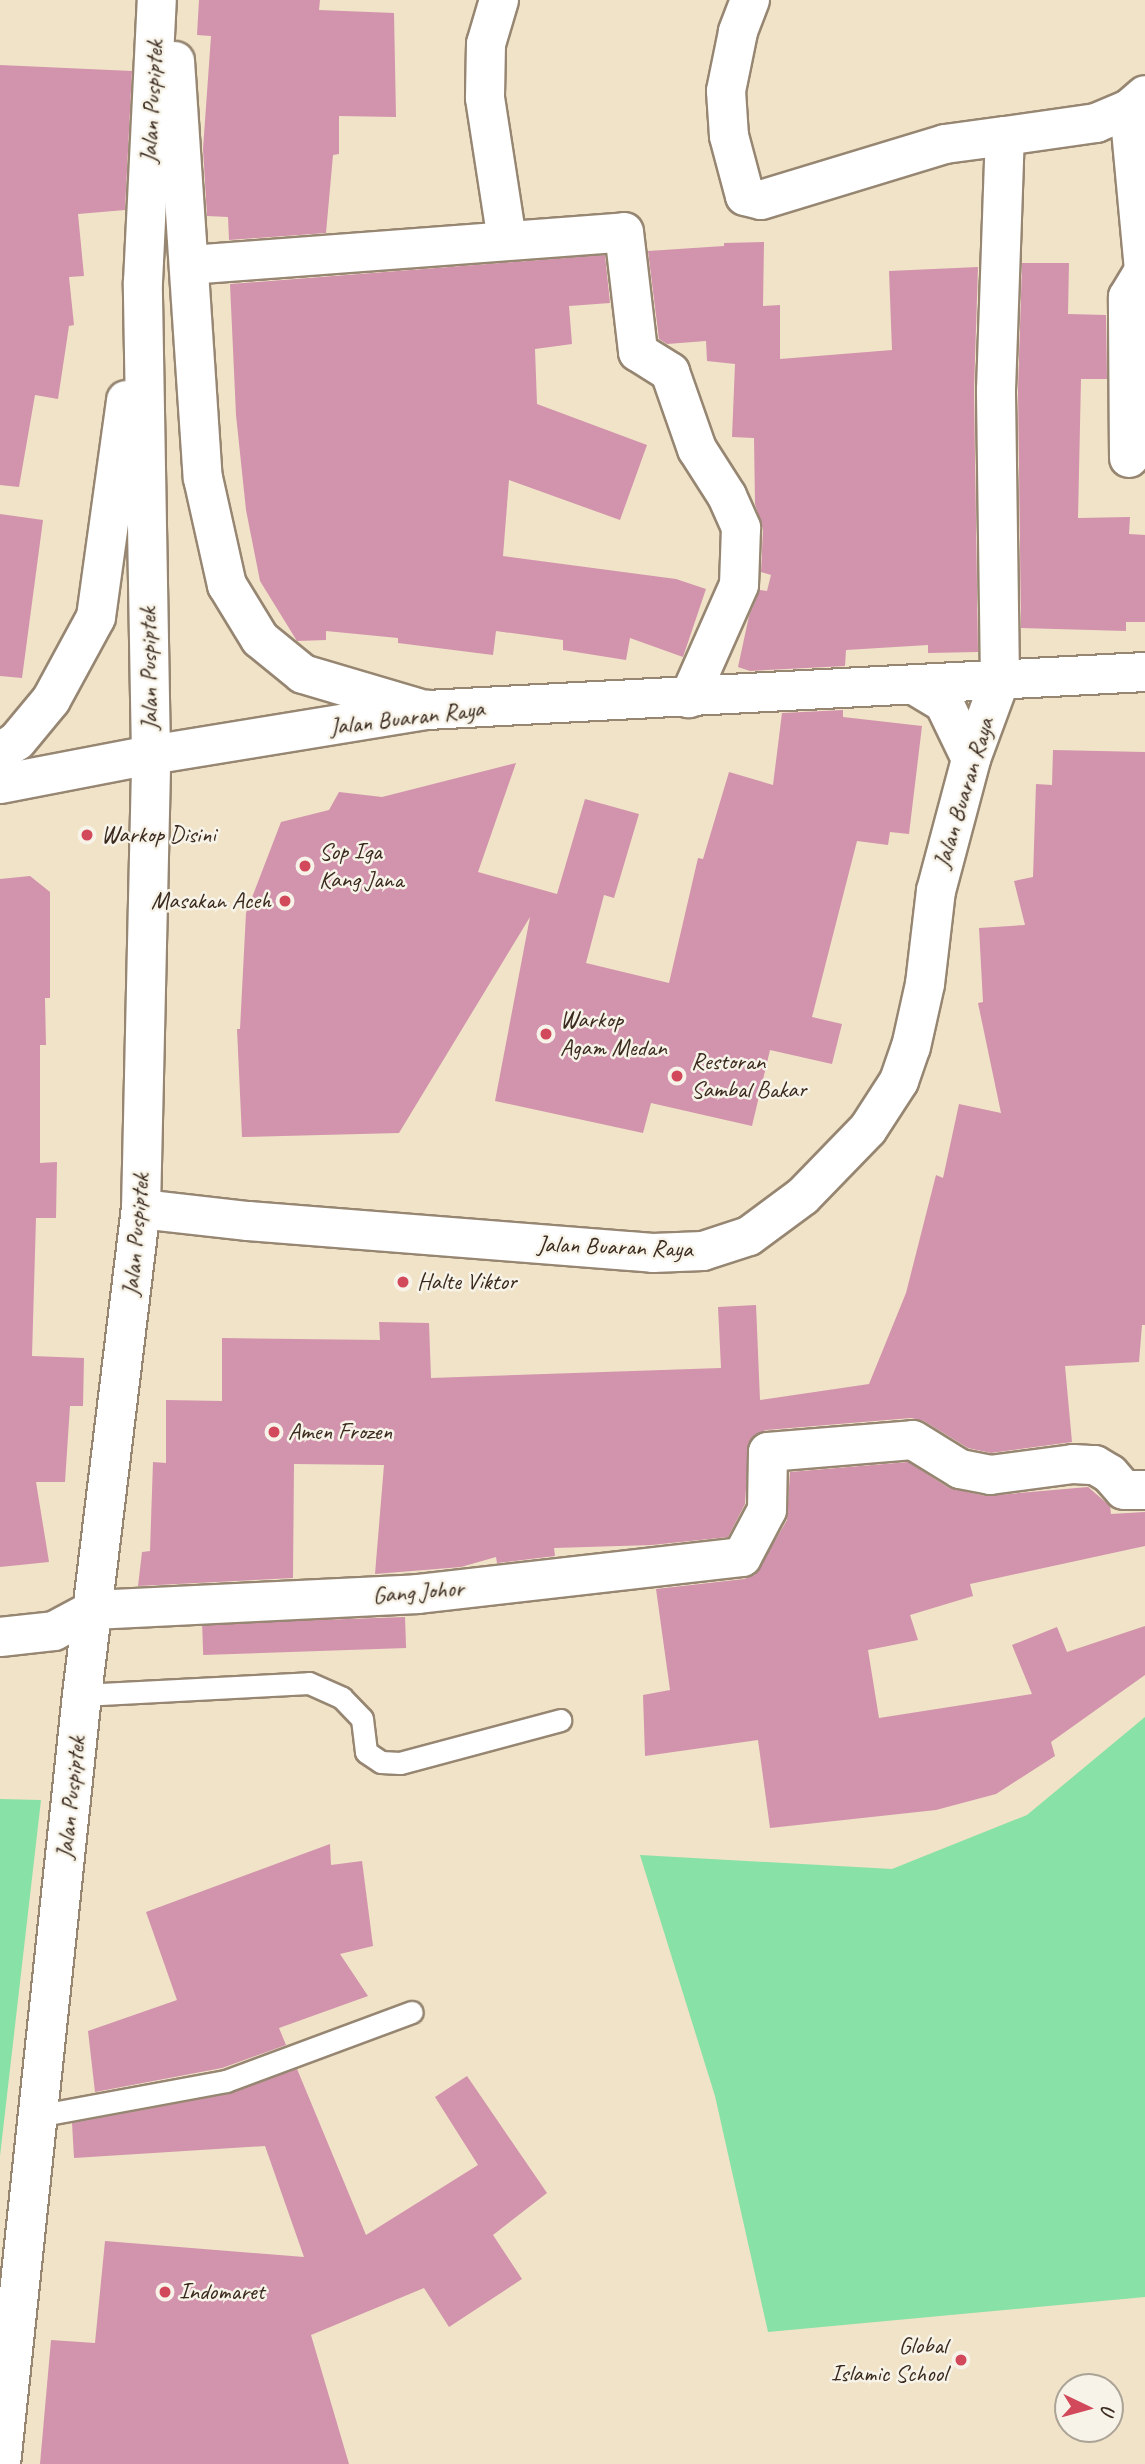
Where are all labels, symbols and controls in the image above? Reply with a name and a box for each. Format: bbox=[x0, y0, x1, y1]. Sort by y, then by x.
street label: Jalan Puspiptek bbox=[134, 40, 170, 164]
street label: Jalan Puspiptek bbox=[134, 608, 164, 730]
street label: Jalan Buaran Raya bbox=[329, 694, 485, 742]
street label: Jalan Buaran Raya bbox=[928, 715, 1000, 871]
place label: Warkop Disini bbox=[101, 821, 216, 849]
marker: Warkop Disini bbox=[79, 827, 95, 843]
place label: Sop Iga Kang Jana bbox=[319, 838, 404, 894]
marker: Sop Iga Kang Jana bbox=[297, 858, 313, 874]
place label: Masakan Aceh bbox=[151, 887, 271, 915]
marker: Masakan Aceh bbox=[277, 893, 293, 909]
place label: Warkop Agam Medan bbox=[560, 1006, 666, 1062]
marker: Warkop Agam Medan bbox=[538, 1026, 554, 1042]
place label: Restoran Sambal Bakar bbox=[691, 1048, 806, 1104]
marker: Restoran Sambal Bakar bbox=[669, 1068, 685, 1084]
street label: Jalan Puspiptek bbox=[116, 1173, 156, 1297]
street label: Jalan Buaran Raya bbox=[537, 1230, 693, 1264]
place label: Halte Viktor bbox=[417, 1268, 517, 1296]
marker: Halte Viktor bbox=[395, 1274, 411, 1290]
place label: Amen Frozen bbox=[288, 1418, 392, 1446]
marker: Amen Frozen bbox=[266, 1424, 282, 1440]
street label: Gang Johor bbox=[371, 1574, 465, 1610]
street label: Jalan Puspiptek bbox=[50, 1736, 92, 1860]
place label: Indomaret bbox=[179, 2278, 265, 2306]
marker: Indomaret bbox=[157, 2284, 173, 2300]
place label: Global Islamic School bbox=[831, 2332, 947, 2388]
marker: Global Islamic School bbox=[953, 2352, 969, 2368]
north arrow bbox=[1054, 2373, 1124, 2443]
text: U bbox=[1096, 2404, 1120, 2415]

